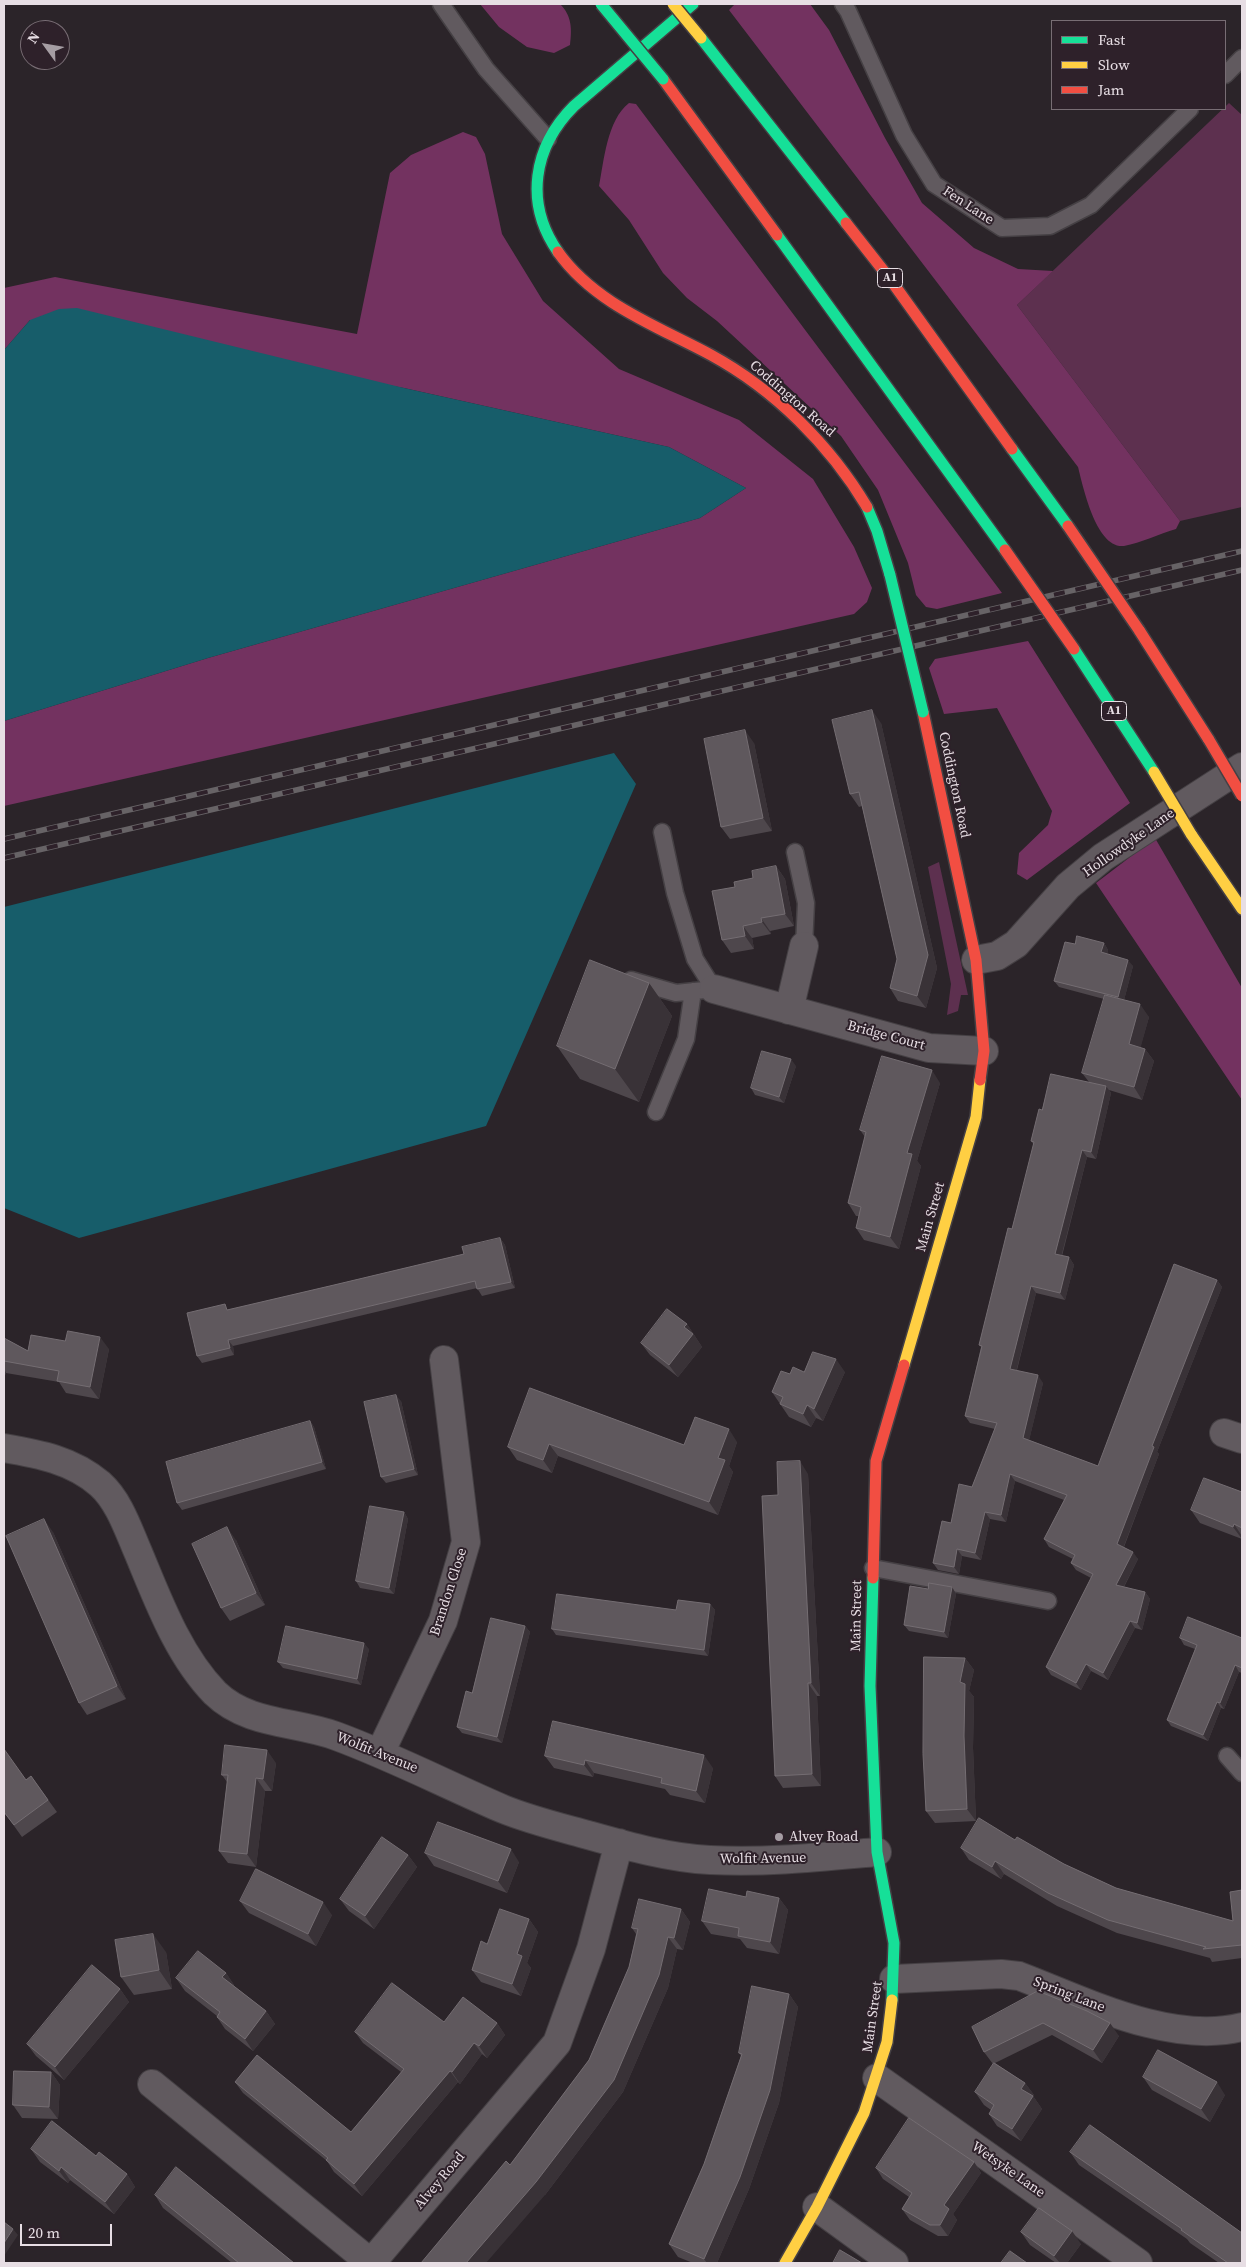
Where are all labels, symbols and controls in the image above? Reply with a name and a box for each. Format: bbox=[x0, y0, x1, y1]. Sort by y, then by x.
north arrow bbox=[20, 20, 70, 70]
legend bbox=[1051, 20, 1226, 110]
text: N bbox=[22, 28, 44, 47]
text: Fast bbox=[1098, 29, 1125, 50]
text: Slow bbox=[1098, 54, 1130, 75]
text: Jam bbox=[1098, 79, 1124, 100]
street label: Fen Lane bbox=[939, 183, 997, 229]
road number: A1 bbox=[878, 268, 902, 288]
street label: Coddington Road bbox=[746, 357, 838, 441]
road number: A1 bbox=[1102, 701, 1126, 720]
street label: Coddington Road bbox=[935, 730, 973, 840]
street label: Hollowdyke Lane bbox=[1080, 805, 1178, 881]
street label: Bridge Court bbox=[845, 1018, 927, 1054]
street label: Main Street bbox=[913, 1180, 949, 1254]
street label: Brandon Close bbox=[427, 1546, 471, 1638]
street label: Main Street bbox=[848, 1580, 866, 1652]
street label: Wolfit Avenue bbox=[334, 1729, 420, 1777]
place label: Alvey Road bbox=[789, 1829, 858, 1845]
marker: Alvey Road bbox=[773, 1831, 785, 1843]
street label: Wolfit Avenue bbox=[720, 1850, 806, 1868]
street label: Spring Lane bbox=[1031, 1974, 1107, 2016]
street label: Main Street bbox=[860, 1980, 886, 2054]
street label: Wetsyke Lane bbox=[968, 2138, 1048, 2202]
street label: Alvey Road bbox=[411, 2149, 469, 2213]
scale bar bbox=[22, 2214, 115, 2246]
text: 20 m bbox=[28, 2222, 60, 2243]

